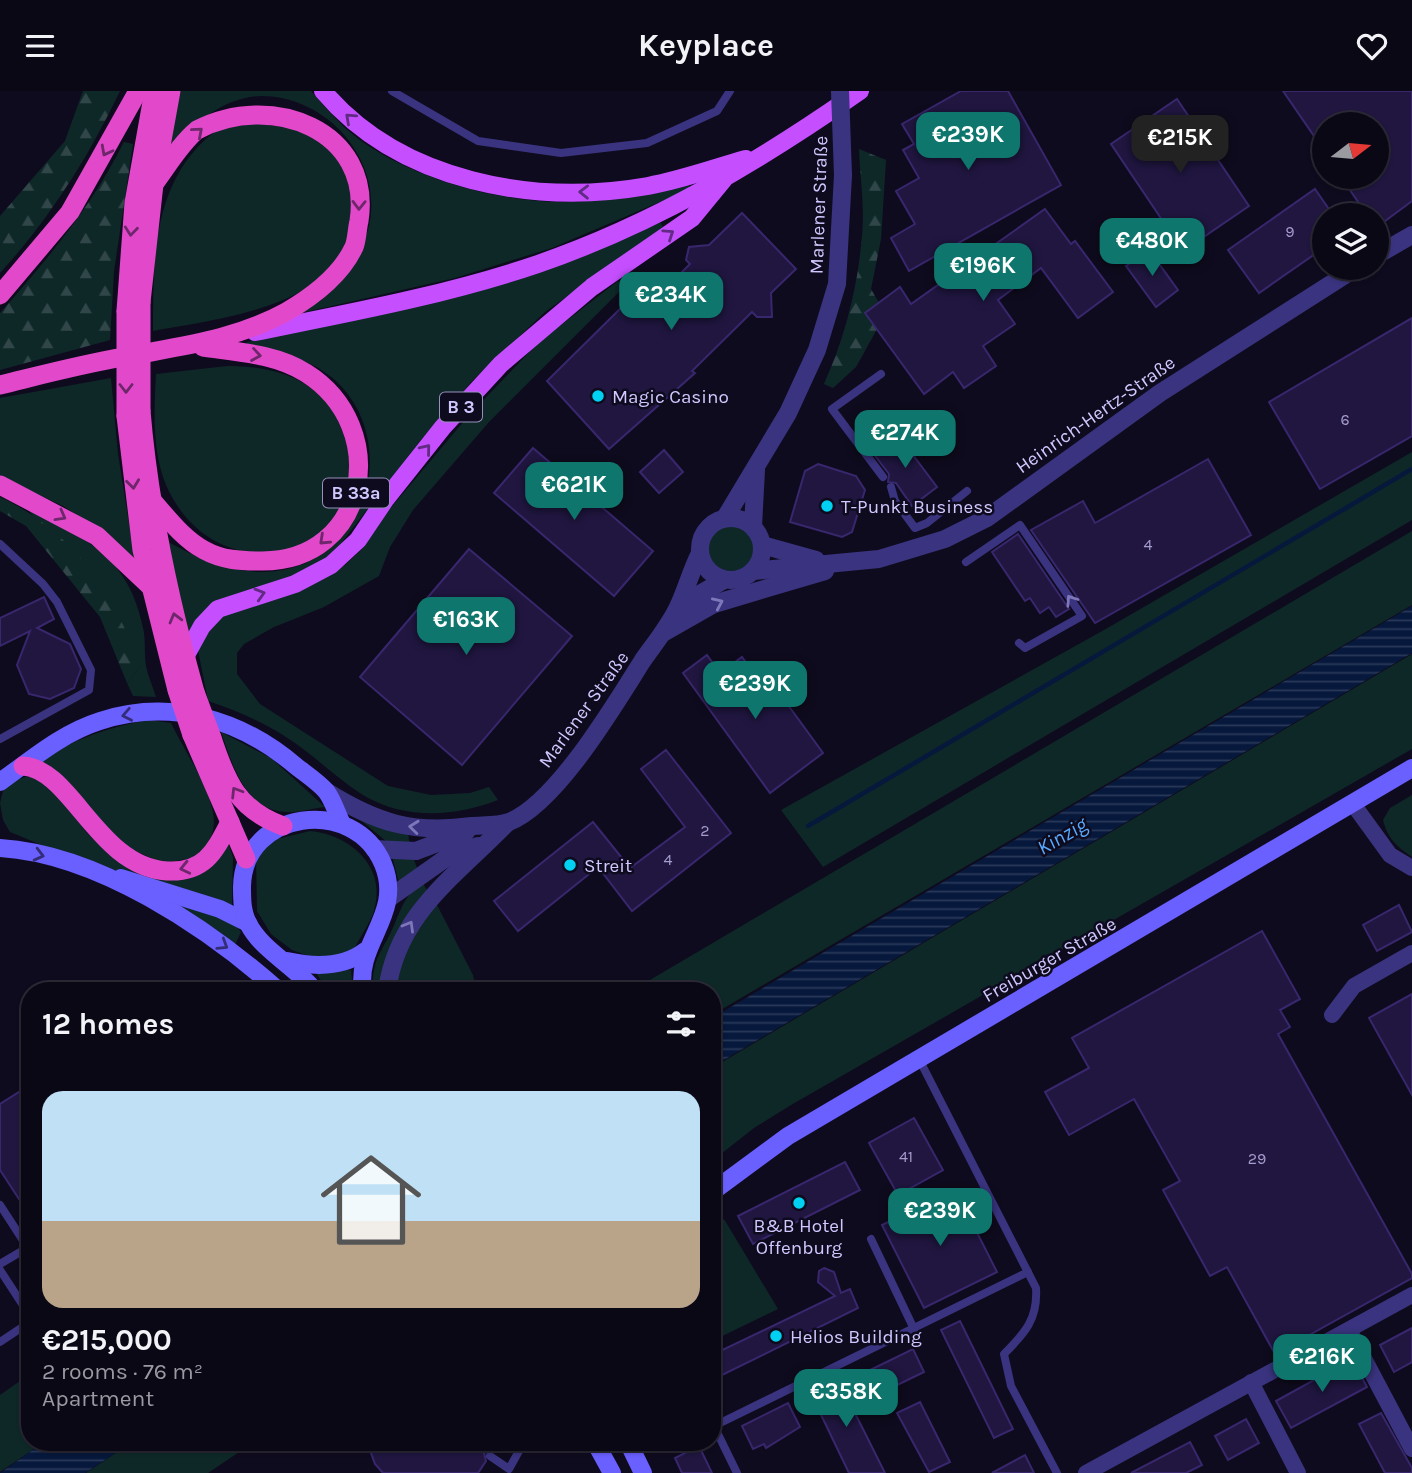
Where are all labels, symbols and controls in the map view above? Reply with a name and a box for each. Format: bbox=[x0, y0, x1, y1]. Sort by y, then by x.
icon: menu bbox=[21, 27, 59, 65]
text: Keyplace bbox=[638, 27, 774, 64]
icon: heart bbox=[1353, 27, 1391, 65]
north arrow bbox=[1312, 112, 1390, 189]
map controls bbox=[1312, 112, 1389, 280]
pin: €239K bbox=[919, 113, 1017, 172]
one-way arrow bbox=[345, 114, 358, 126]
pin: €215K bbox=[1131, 115, 1229, 175]
text: €239K bbox=[932, 121, 1004, 148]
text: €215K bbox=[1147, 124, 1213, 151]
one-way arrow bbox=[190, 128, 203, 140]
street label: Marlener Straße bbox=[806, 135, 832, 275]
one-way arrow bbox=[101, 144, 114, 156]
one-way arrow bbox=[578, 184, 589, 200]
one-way arrow bbox=[352, 200, 367, 211]
button: layers bbox=[1312, 203, 1389, 280]
pin: €480K bbox=[1103, 219, 1201, 278]
house number: 9 bbox=[1285, 222, 1295, 241]
one-way arrow bbox=[124, 225, 139, 237]
text: €480K bbox=[1116, 227, 1188, 254]
one-way arrow bbox=[661, 230, 674, 242]
pin: €196K bbox=[934, 243, 1032, 303]
text: €196K bbox=[950, 252, 1016, 279]
pin: €234K bbox=[622, 273, 720, 332]
text: €234K bbox=[635, 281, 707, 308]
one-way arrow bbox=[250, 347, 262, 362]
street label: Heinrich-Hertz-Straße bbox=[1012, 351, 1179, 478]
one-way arrow bbox=[118, 383, 134, 394]
place label: Magic Casino bbox=[612, 386, 729, 408]
marker: Magic Casino bbox=[590, 388, 606, 404]
road number: B 3 bbox=[440, 393, 482, 421]
house number: 6 bbox=[1340, 410, 1350, 429]
pin: €274K bbox=[856, 411, 954, 470]
text: €274K bbox=[871, 419, 939, 446]
one-way arrow bbox=[418, 444, 430, 457]
pin: €621K bbox=[525, 463, 623, 522]
text: €621K bbox=[541, 471, 607, 498]
one-way arrow bbox=[126, 478, 141, 490]
road number: B 33a bbox=[323, 479, 389, 507]
place label: T-Punkt Business bbox=[841, 496, 993, 518]
marker: T-Punkt Business bbox=[819, 498, 835, 514]
one-way arrow bbox=[54, 508, 66, 521]
one-way arrow bbox=[319, 532, 332, 544]
house number: 4 bbox=[1144, 535, 1153, 554]
one-way arrow bbox=[254, 588, 266, 602]
one-way arrow bbox=[1067, 595, 1079, 608]
pin: €163K bbox=[417, 597, 515, 657]
one-way arrow bbox=[712, 597, 724, 611]
text: €163K bbox=[433, 606, 499, 633]
one-way arrow bbox=[169, 612, 183, 624]
street label: Marlener Straße bbox=[534, 647, 633, 772]
pin: €239K bbox=[706, 661, 804, 721]
text: €239K bbox=[719, 670, 791, 697]
one-way arrow bbox=[121, 706, 133, 721]
one-way arrow bbox=[232, 787, 245, 800]
water label: Kinzig bbox=[1033, 811, 1092, 860]
one-way arrow bbox=[408, 820, 419, 835]
house number: 2 bbox=[700, 821, 710, 840]
one-way arrow bbox=[33, 847, 45, 861]
house number: 4 bbox=[664, 850, 673, 869]
place label: Streit bbox=[584, 855, 632, 877]
marker: Streit bbox=[562, 857, 578, 873]
one-way arrow bbox=[180, 860, 192, 874]
street label: Freiburger Straße bbox=[979, 913, 1120, 1007]
one-way arrow bbox=[400, 921, 413, 934]
one-way arrow bbox=[215, 936, 228, 949]
icon: filters bbox=[662, 1005, 700, 1043]
text: 12 homes bbox=[42, 1006, 174, 1042]
icon: home bbox=[308, 1137, 434, 1263]
house number: 41 bbox=[899, 1147, 913, 1166]
house number: 29 bbox=[1248, 1149, 1266, 1168]
pin: €239K bbox=[891, 1189, 989, 1248]
marker: B&B Hotel Offenburg bbox=[791, 1195, 807, 1211]
text: €239K bbox=[904, 1197, 976, 1224]
place label: B&B Hotel Offenburg bbox=[754, 1215, 844, 1259]
text: €215,000 bbox=[42, 1322, 172, 1358]
place label: Helios Building bbox=[790, 1326, 922, 1348]
marker: Helios Building bbox=[768, 1328, 784, 1344]
pin: €216K bbox=[1273, 1335, 1371, 1394]
text: €216K bbox=[1289, 1343, 1355, 1370]
text: 2 rooms · 76 m² bbox=[42, 1358, 203, 1385]
pin: €358K bbox=[797, 1369, 895, 1429]
text: €358K bbox=[810, 1378, 882, 1405]
text: Apartment bbox=[42, 1385, 154, 1412]

